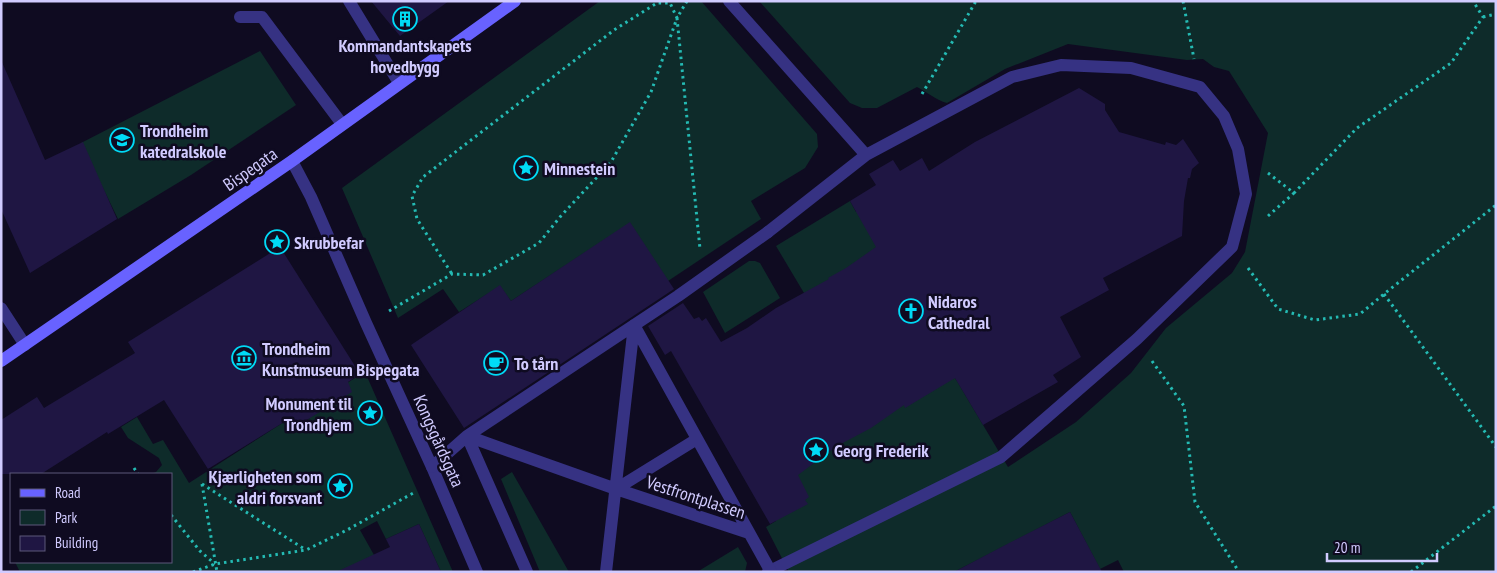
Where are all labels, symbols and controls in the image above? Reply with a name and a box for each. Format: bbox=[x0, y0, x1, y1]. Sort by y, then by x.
building icon: Kommandantskapets hovedbygg bbox=[392, 6, 418, 32]
place label: Kommandantskapets hovedbygg bbox=[338, 34, 472, 78]
place label: Trondheim katedralskole bbox=[140, 119, 227, 163]
school or university icon: Trondheim katedralskole bbox=[109, 127, 135, 153]
street label: Bispegata bbox=[219, 142, 281, 196]
place icon: Minnestein bbox=[513, 155, 539, 181]
place label: Minnestein bbox=[544, 157, 615, 180]
place icon: Skrubbefar bbox=[264, 229, 290, 255]
place label: Skrubbefar bbox=[294, 231, 365, 254]
place label: Nidaros Cathedral bbox=[928, 290, 990, 334]
church icon: Nidaros Cathedral bbox=[898, 298, 924, 324]
place label: Trondheim Kunstmuseum Bispegata bbox=[262, 337, 419, 381]
museum icon: Trondheim Kunstmuseum Bispegata bbox=[231, 345, 257, 371]
cafe icon: To tårn bbox=[483, 350, 509, 376]
place label: To tårn bbox=[514, 352, 558, 375]
street label: Kongsgårdsgata bbox=[408, 391, 470, 491]
place label: Monument til Trondhjem bbox=[266, 392, 353, 436]
place icon: Monument til Trondhjem bbox=[357, 400, 383, 426]
place icon: Georg Frederik bbox=[803, 437, 829, 463]
place label: Georg Frederik bbox=[834, 439, 929, 462]
place label: Kjærligheten som aldri forsvant bbox=[208, 465, 323, 509]
street label: Vestfrontplassen bbox=[643, 470, 748, 524]
legend bbox=[10, 473, 172, 563]
place icon: Kjærligheten som aldri forsvant bbox=[327, 473, 353, 499]
text: Road bbox=[55, 483, 81, 502]
text: Park bbox=[55, 508, 77, 527]
scale bar bbox=[1327, 530, 1437, 562]
text: Building bbox=[55, 533, 98, 552]
text: 20 m bbox=[1334, 538, 1360, 557]

